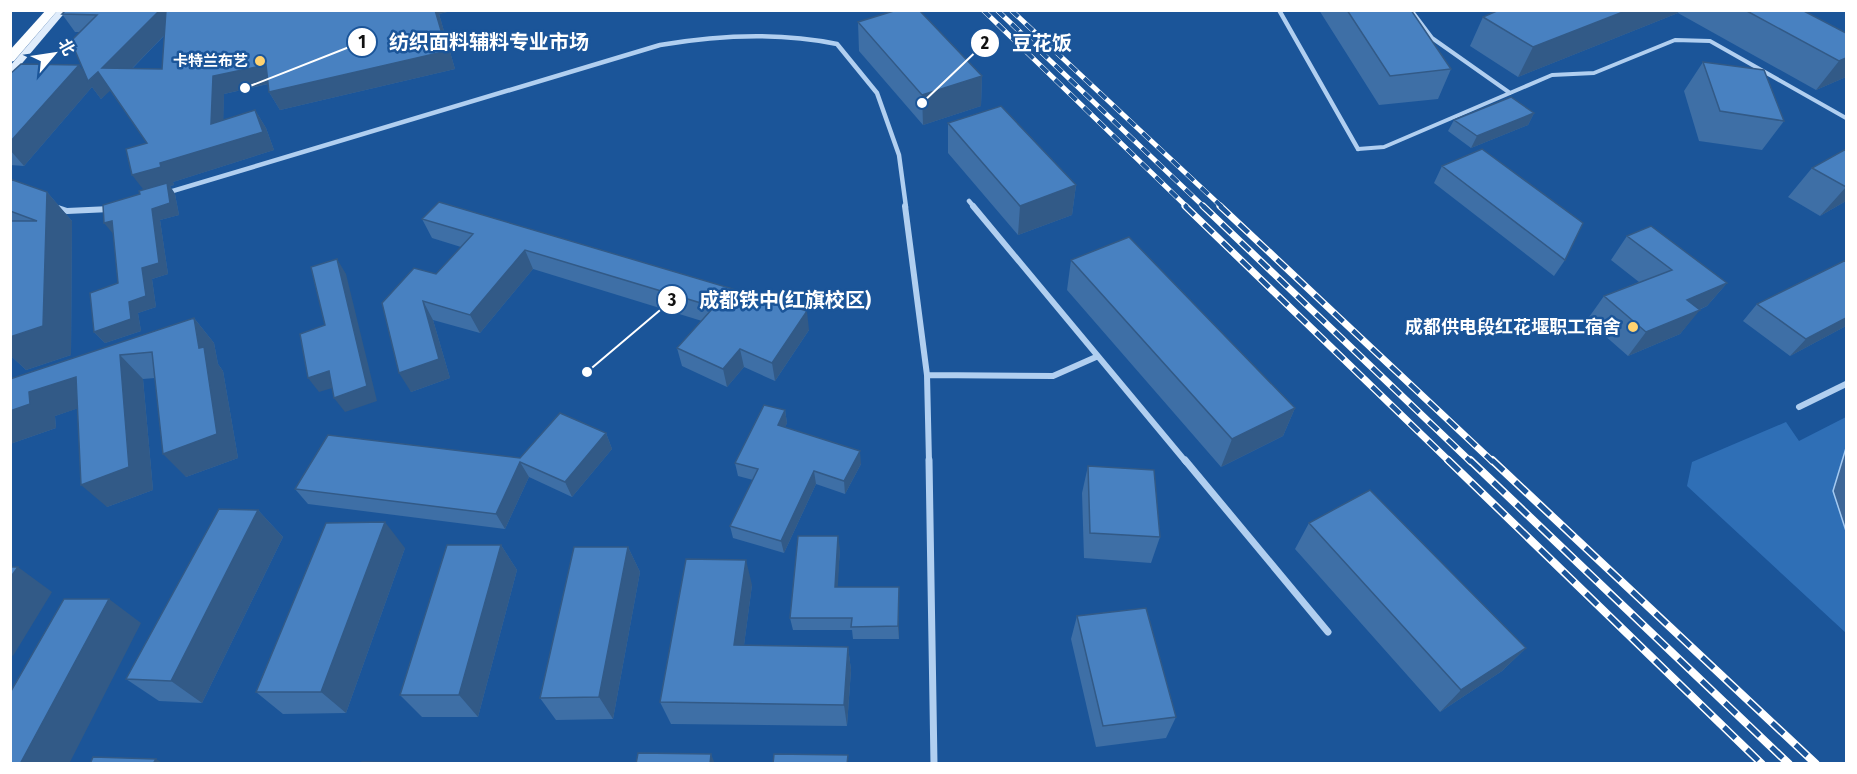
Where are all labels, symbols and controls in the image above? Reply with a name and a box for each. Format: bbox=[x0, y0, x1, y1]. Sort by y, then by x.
callout: 纺织面料辅料专业市场 bbox=[347, 23, 601, 61]
north arrow bbox=[24, 24, 84, 84]
callout: 豆花饭 bbox=[970, 24, 1084, 62]
text: 纺织面料辅料专业市场 bbox=[389, 30, 589, 54]
text: 1 bbox=[358, 31, 366, 53]
text: 豆花饭 bbox=[1012, 31, 1072, 55]
text: 2 bbox=[980, 32, 989, 54]
text: 北 bbox=[54, 35, 79, 59]
place label: 卡特兰布艺 bbox=[173, 52, 248, 70]
marker: 卡特兰布艺 bbox=[253, 54, 267, 68]
callout: 成都铁中(红旗校区) bbox=[657, 281, 883, 319]
text: 成都铁中(红旗校区) bbox=[699, 288, 871, 312]
text: 3 bbox=[667, 289, 677, 311]
place label: 成都供电段红花堰职工宿舍 bbox=[1405, 316, 1621, 338]
marker: 成都供电段红花堰职工宿舍 bbox=[1626, 320, 1640, 334]

